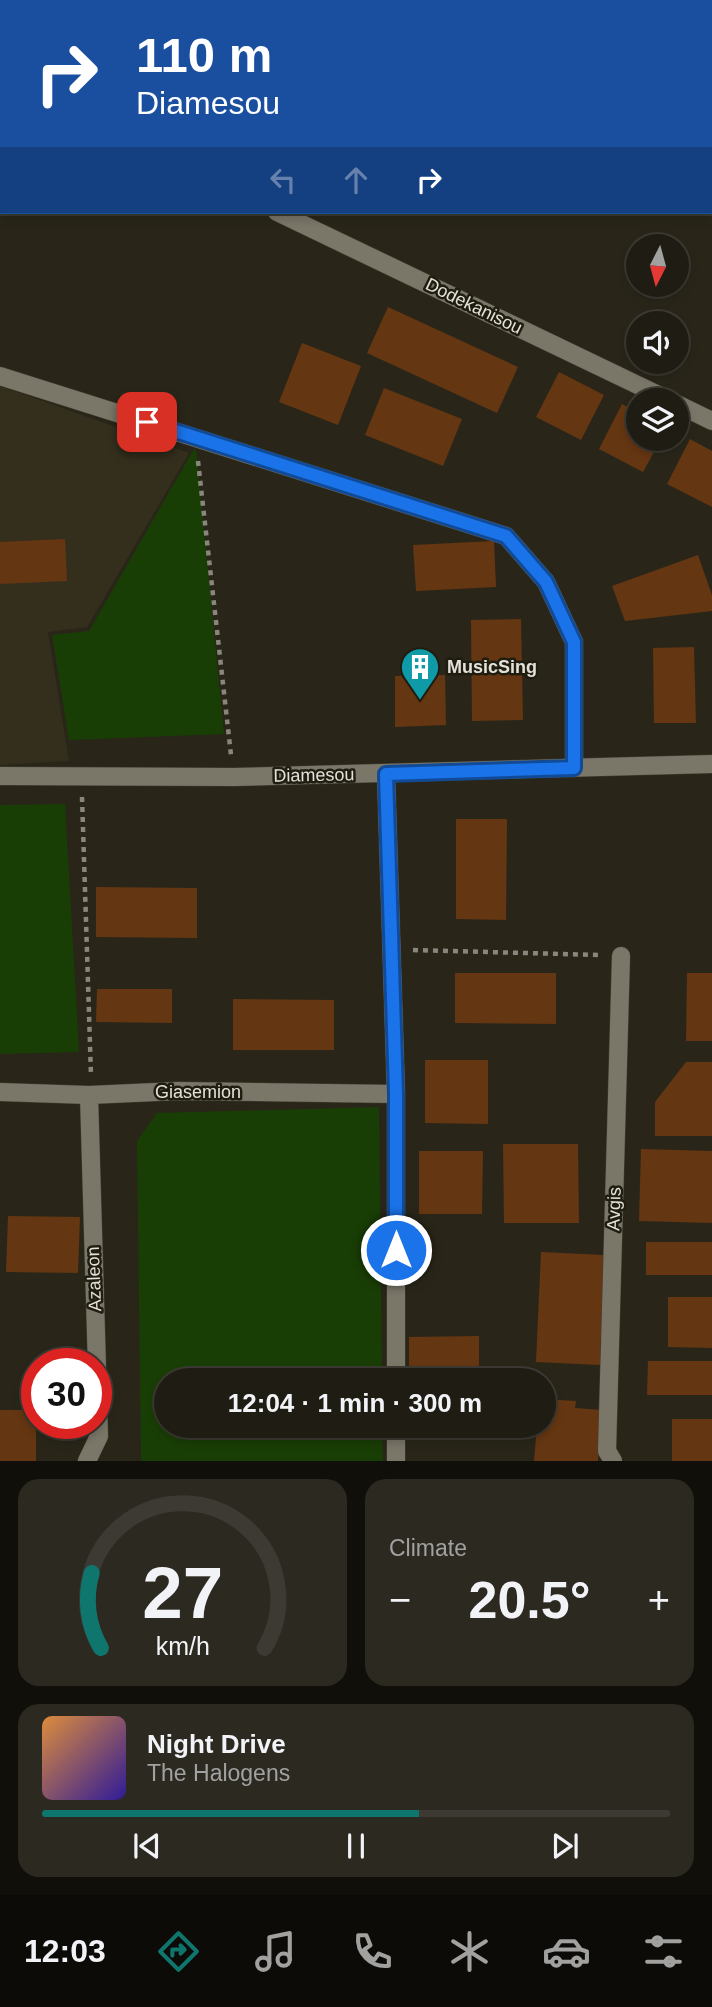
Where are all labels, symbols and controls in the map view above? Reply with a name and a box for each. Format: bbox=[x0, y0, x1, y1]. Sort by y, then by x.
icon: right bbox=[21, 28, 112, 119]
text: 110 m bbox=[136, 28, 272, 82]
text: Diamesou bbox=[136, 85, 280, 121]
icon: left bbox=[264, 161, 302, 199]
icon: ahead bbox=[337, 161, 375, 199]
icon: right bbox=[410, 161, 448, 199]
north arrow bbox=[626, 234, 690, 298]
map controls bbox=[626, 234, 689, 451]
street label: Dodekanisou bbox=[422, 274, 526, 338]
button: sound bbox=[626, 311, 689, 374]
button: layers bbox=[626, 388, 689, 451]
pin bbox=[117, 392, 177, 452]
icon: arrive bbox=[128, 403, 166, 441]
building icon: MusicSing bbox=[399, 646, 441, 701]
place label: MusicSing bbox=[447, 657, 537, 677]
street label: Diamesou bbox=[273, 764, 355, 786]
street label: Giasemion bbox=[155, 1082, 241, 1102]
street label: Avgis bbox=[603, 1187, 625, 1231]
position arrow bbox=[359, 1213, 433, 1287]
street label: Azaleon bbox=[83, 1246, 105, 1312]
speed limit sign: 30 bbox=[21, 1348, 112, 1439]
text: 12:04 · 1 min · 300 m bbox=[228, 1388, 482, 1418]
text: Climate bbox=[389, 1535, 467, 1561]
text: 27 bbox=[142, 1553, 223, 1634]
text: 20.5° bbox=[468, 1571, 591, 1629]
text: − bbox=[389, 1579, 411, 1621]
text: + bbox=[648, 1579, 670, 1621]
text: km/h bbox=[155, 1632, 210, 1660]
text: Night Drive bbox=[147, 1729, 286, 1759]
text: The Halogens bbox=[147, 1760, 290, 1786]
icon: previous bbox=[128, 1827, 166, 1865]
icon: pause bbox=[337, 1827, 375, 1865]
icon: next bbox=[546, 1827, 584, 1865]
icon: directions bbox=[154, 1927, 203, 1976]
icon: music bbox=[251, 1927, 300, 1976]
icon: phone bbox=[348, 1927, 397, 1976]
icon: climate bbox=[445, 1927, 494, 1976]
icon: car bbox=[542, 1927, 591, 1976]
icon: filters bbox=[639, 1927, 688, 1976]
text: 12:03 bbox=[24, 1933, 106, 1969]

